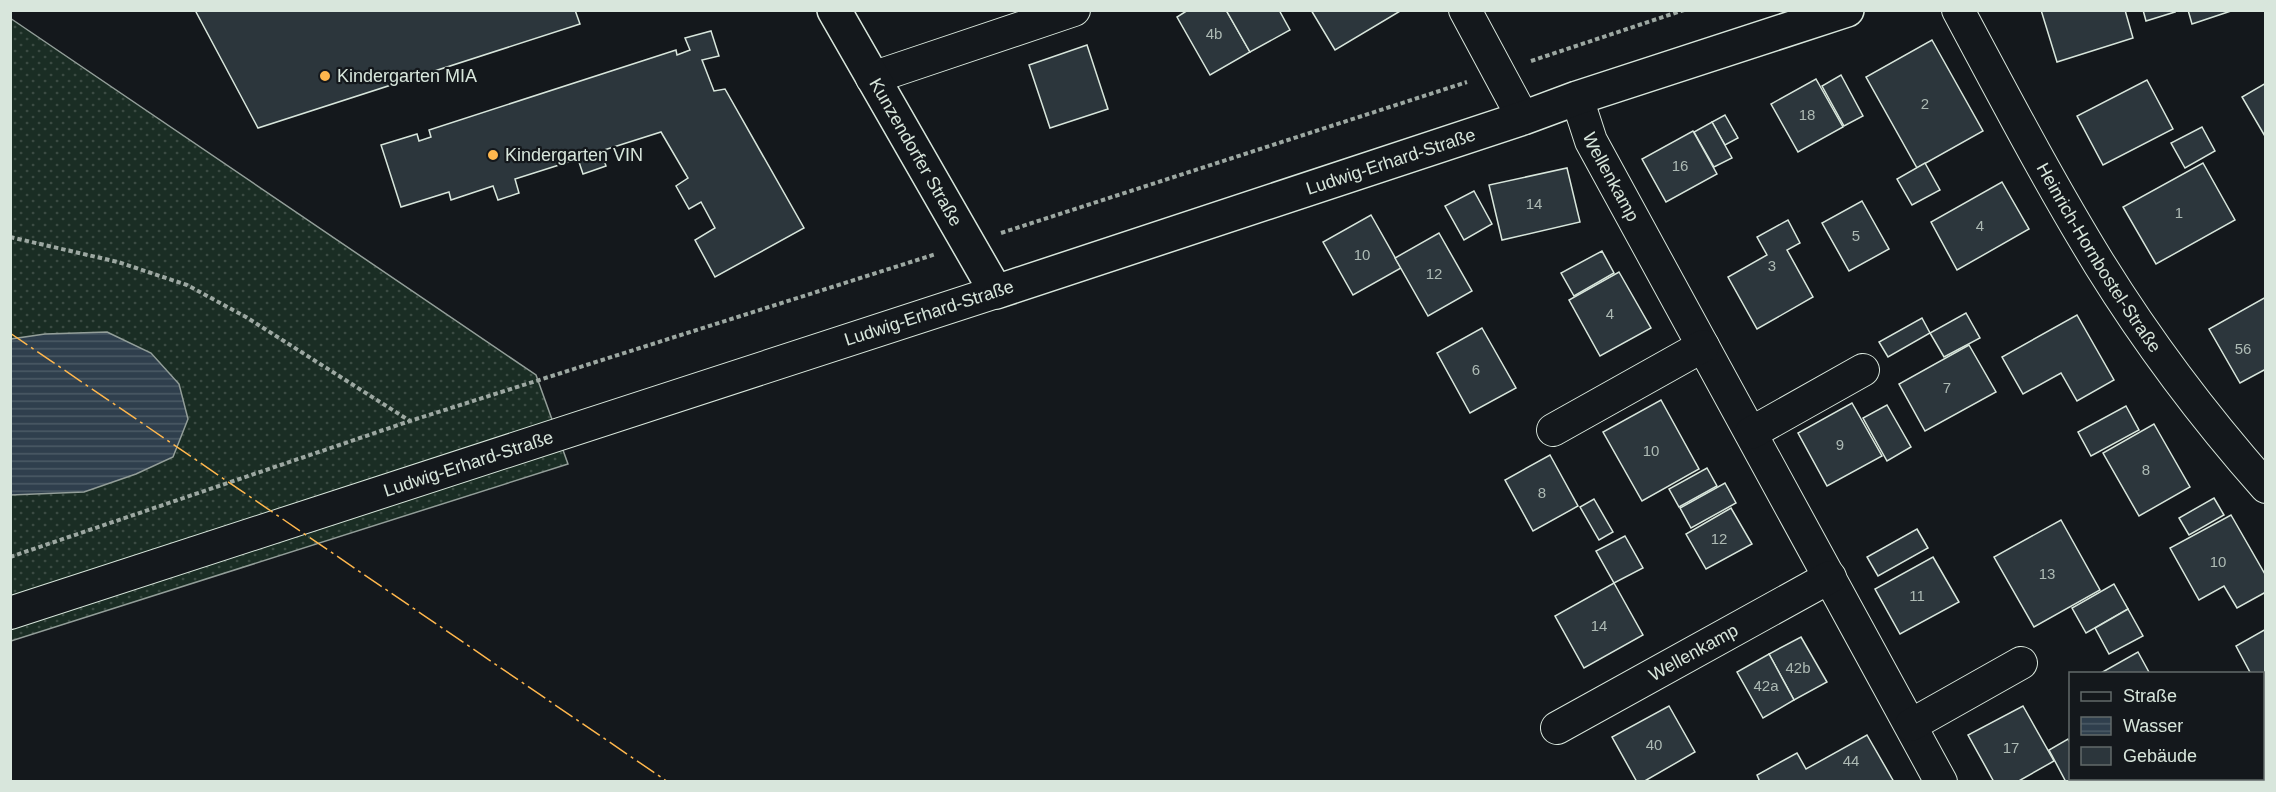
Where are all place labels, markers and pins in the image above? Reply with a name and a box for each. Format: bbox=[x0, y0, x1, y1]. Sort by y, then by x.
place label: Kindergarten MIA bbox=[337, 66, 477, 86]
marker: Kindergarten MIA bbox=[318, 69, 332, 83]
place label: Kindergarten VIN bbox=[505, 145, 643, 165]
marker: Kindergarten VIN bbox=[486, 148, 500, 162]

